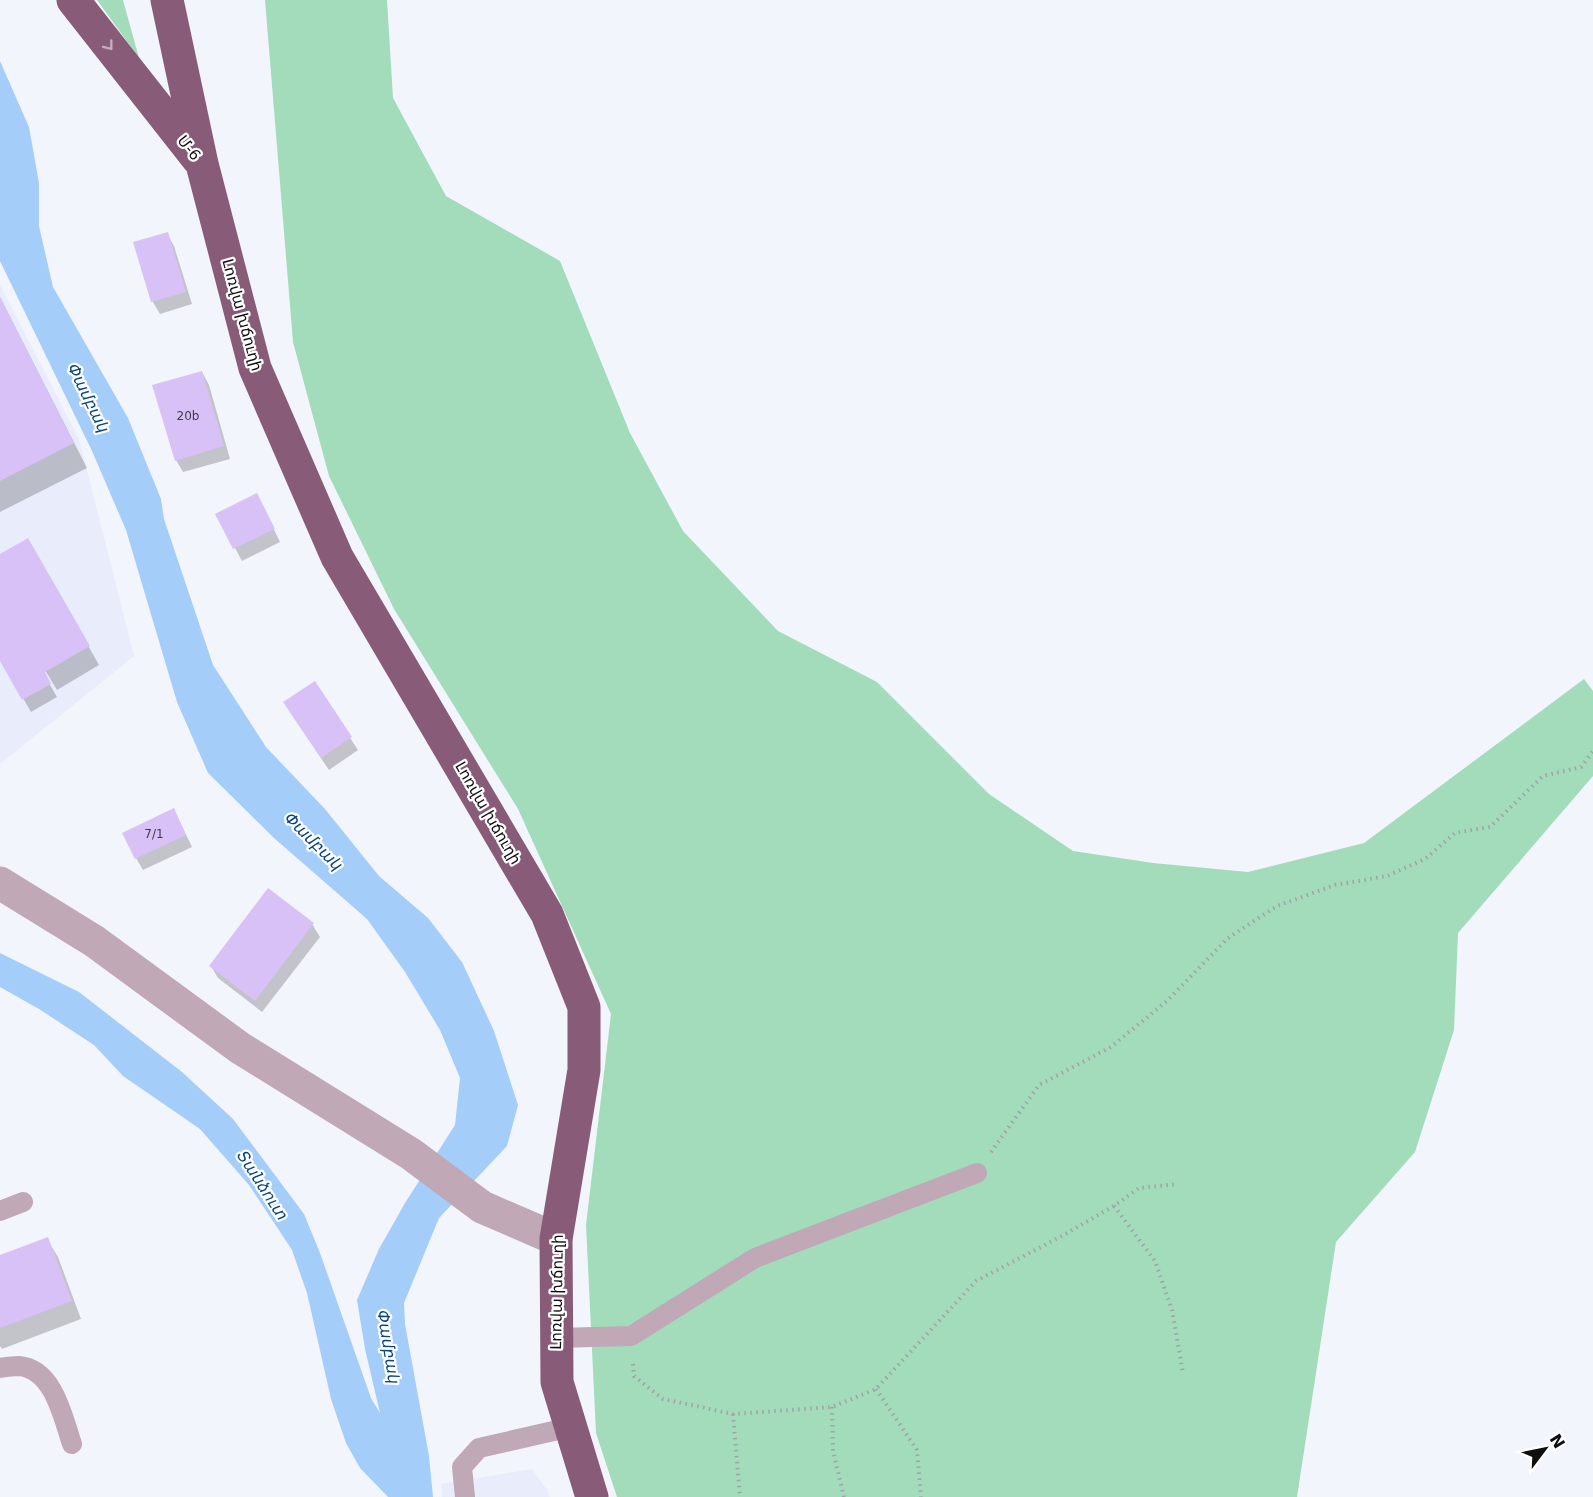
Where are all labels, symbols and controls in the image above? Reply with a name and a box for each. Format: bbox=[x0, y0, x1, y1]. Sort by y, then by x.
one-way arrow bbox=[102, 39, 113, 50]
street label: Մ-6 bbox=[174, 132, 204, 164]
street label: Լոռվա խճուղի bbox=[218, 257, 266, 373]
water label: Փամբակ bbox=[64, 361, 113, 436]
house number: 20b bbox=[177, 409, 199, 423]
street label: Լոռվա խճուղի bbox=[451, 759, 525, 867]
water label: Փամբակ bbox=[281, 808, 347, 874]
house number: 7/1 bbox=[144, 827, 164, 841]
water label: Տանձուտ bbox=[233, 1147, 292, 1224]
street label: Լոռվա խճուղի bbox=[547, 1234, 567, 1350]
water label: Փամբակ bbox=[373, 1309, 404, 1385]
north arrow bbox=[1515, 1419, 1575, 1479]
text: N bbox=[1546, 1431, 1569, 1452]

